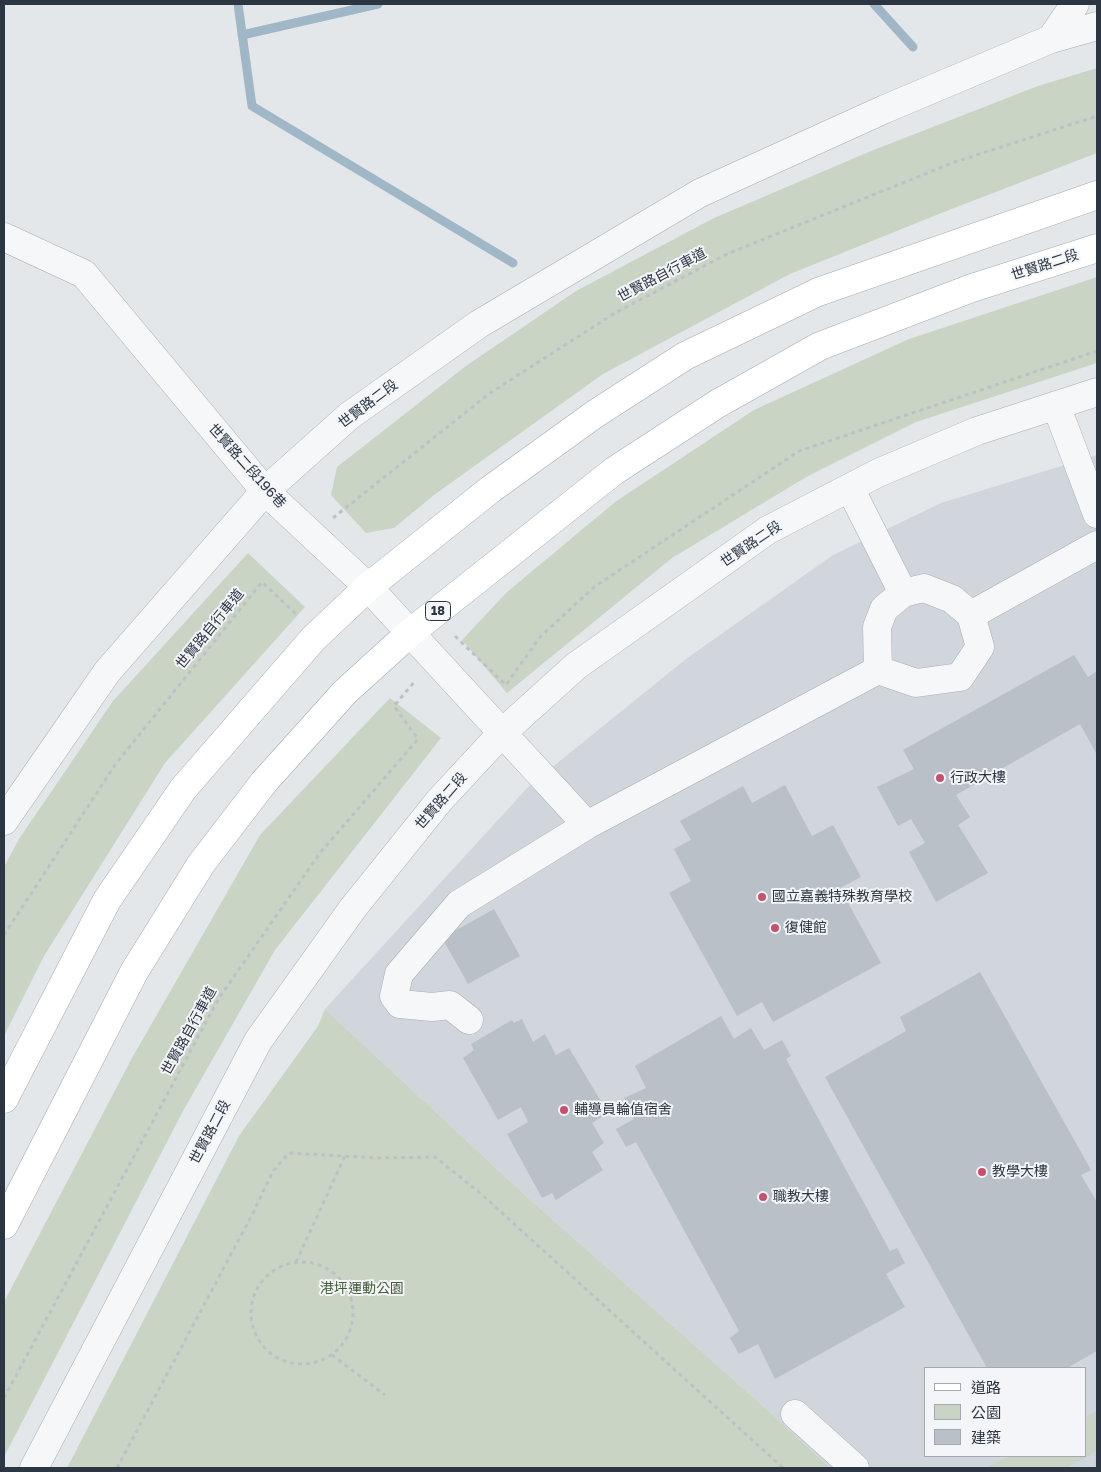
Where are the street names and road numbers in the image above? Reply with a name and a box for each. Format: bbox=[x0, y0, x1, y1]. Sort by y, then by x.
street label: 世賢路自行車道 bbox=[615, 245, 709, 305]
street label: 世賢路二段 bbox=[1009, 246, 1081, 284]
street label: 世賢路二段 bbox=[335, 376, 401, 432]
street label: 世賢路二段196巷 bbox=[205, 420, 289, 512]
street label: 世賢路二段 bbox=[717, 517, 785, 571]
street label: 世賢路自行車道 bbox=[173, 586, 247, 672]
road number: 18 bbox=[426, 602, 450, 620]
street label: 世賢路二段 bbox=[412, 769, 470, 833]
street label: 世賢路自行車道 bbox=[158, 984, 220, 1078]
street label: 世賢路二段 bbox=[186, 1097, 234, 1167]

